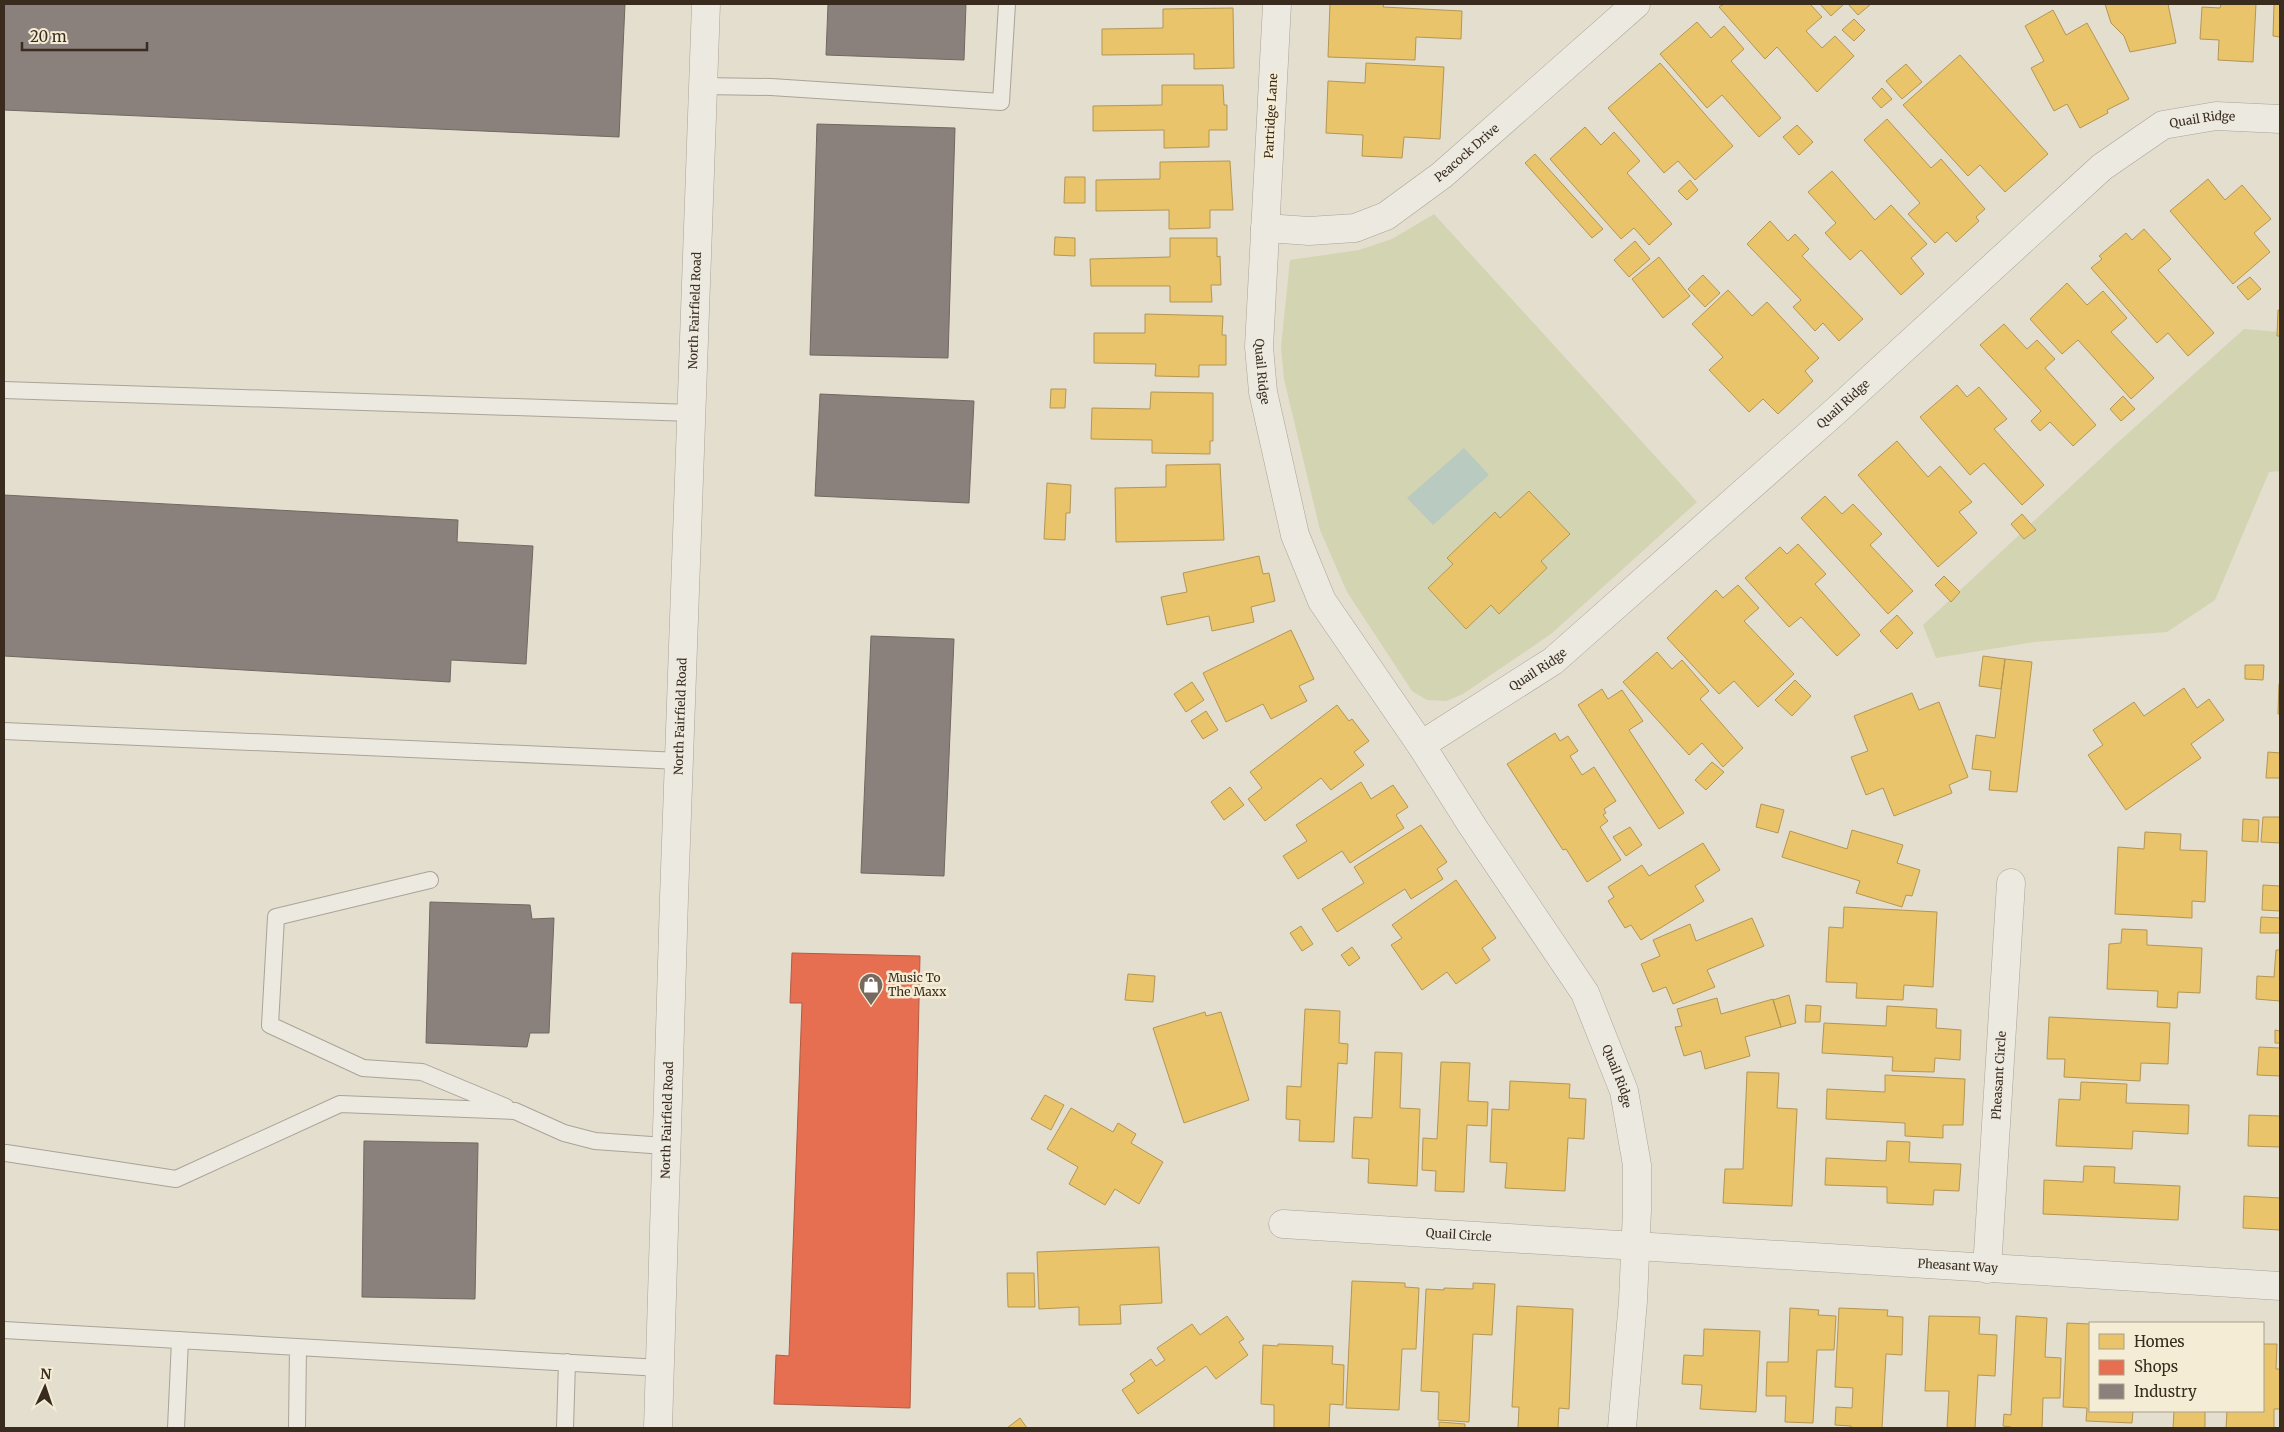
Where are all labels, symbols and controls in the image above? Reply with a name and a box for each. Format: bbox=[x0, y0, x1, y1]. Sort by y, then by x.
scale bar bbox=[22, 20, 148, 52]
text: 20 m bbox=[30, 27, 67, 46]
street label: Partridge Lane bbox=[1261, 73, 1280, 159]
street label: Quail Ridge bbox=[2168, 108, 2236, 131]
street label: Peacock Drive bbox=[1431, 120, 1502, 185]
street label: North Fairfield Road bbox=[685, 252, 704, 370]
street label: Quail Ridge bbox=[1252, 338, 1274, 406]
street label: Quail Ridge bbox=[1813, 376, 1872, 431]
street label: Quail Ridge bbox=[1506, 645, 1569, 694]
street label: North Fairfield Road bbox=[670, 657, 690, 775]
place label: Music To The Maxx bbox=[888, 970, 947, 999]
shop icon: Music To The Maxx bbox=[858, 972, 884, 1006]
street label: Pheasant Circle bbox=[1988, 1031, 2009, 1120]
street label: Quail Ridge bbox=[1599, 1042, 1635, 1109]
street label: North Fairfield Road bbox=[658, 1061, 676, 1179]
street label: Quail Circle bbox=[1425, 1225, 1492, 1244]
street label: Pheasant Way bbox=[1917, 1255, 1999, 1275]
legend bbox=[2089, 1322, 2264, 1412]
text: Homes bbox=[2134, 1332, 2185, 1351]
text: Shops bbox=[2134, 1357, 2178, 1376]
north arrow bbox=[20, 1362, 70, 1412]
text: N bbox=[40, 1365, 52, 1383]
text: Industry bbox=[2134, 1382, 2197, 1401]

